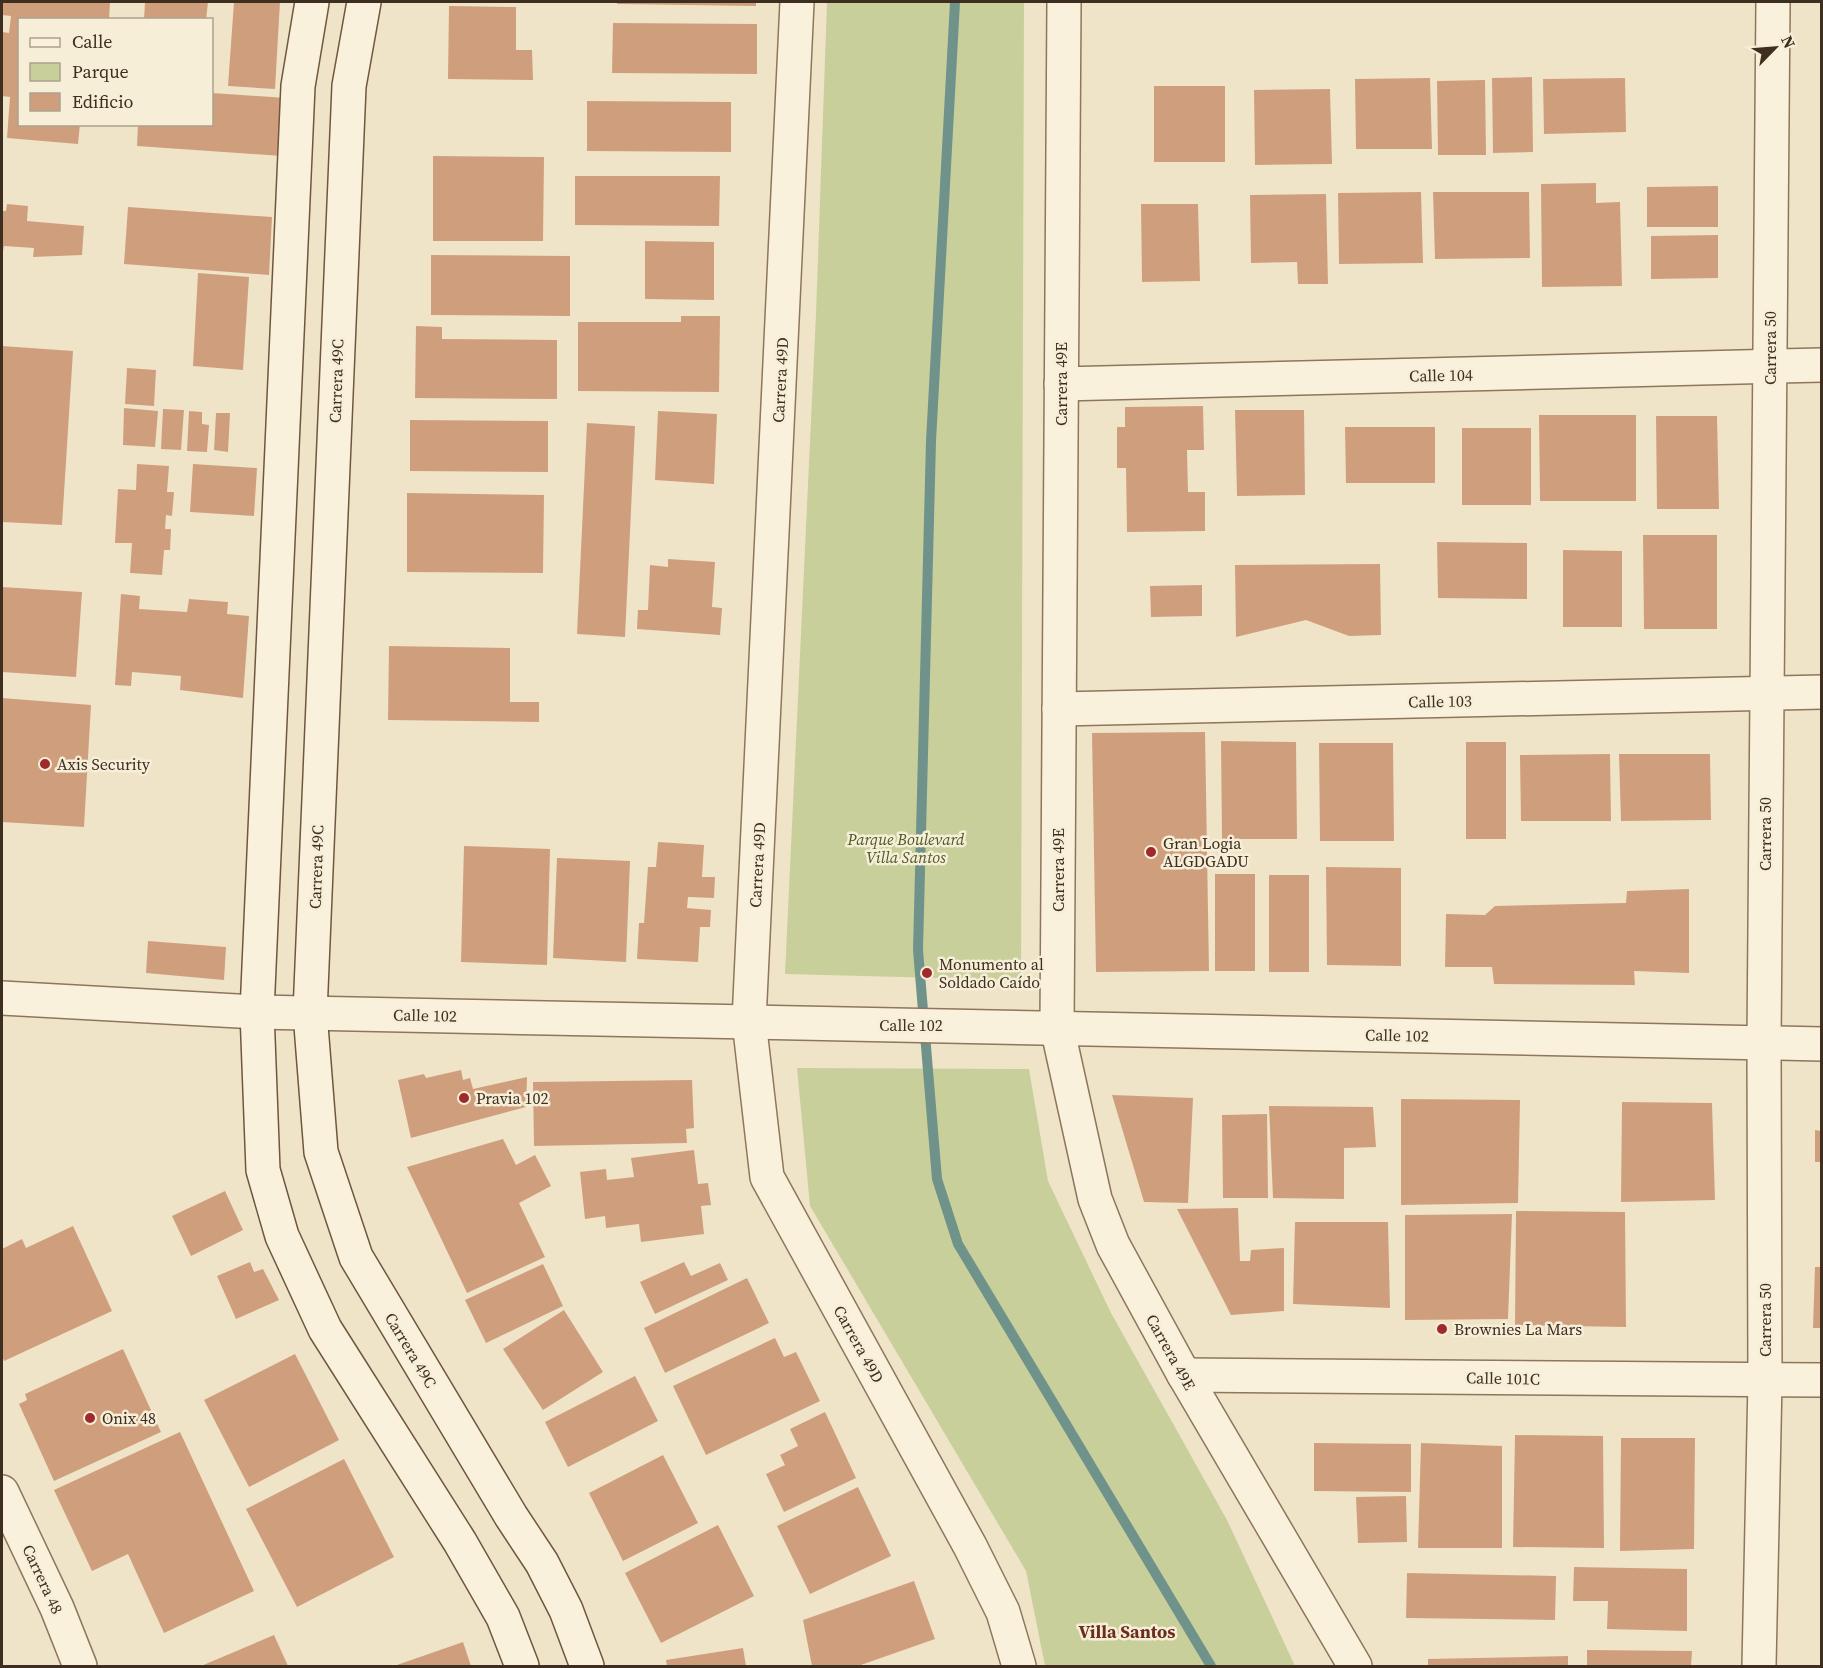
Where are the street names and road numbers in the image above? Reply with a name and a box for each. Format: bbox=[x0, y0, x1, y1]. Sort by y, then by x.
street label: Carrera 50 bbox=[1759, 311, 1781, 385]
street label: Carrera 49D bbox=[767, 337, 793, 423]
street label: Carrera 49C bbox=[324, 339, 348, 423]
street label: Carrera 49E bbox=[1050, 342, 1072, 426]
street label: Calle 104 bbox=[1409, 363, 1473, 387]
street label: Calle 103 bbox=[1408, 689, 1472, 713]
street label: Carrera 50 bbox=[1754, 797, 1776, 871]
street label: Carrera 49D bbox=[744, 822, 770, 908]
street label: Carrera 49C bbox=[304, 825, 328, 909]
street label: Carrera 49E bbox=[1047, 828, 1069, 912]
street label: Calle 102 bbox=[393, 1003, 457, 1027]
street label: Calle 102 bbox=[879, 1014, 943, 1036]
street label: Calle 102 bbox=[1365, 1023, 1429, 1047]
street label: Carrera 50 bbox=[1754, 1283, 1776, 1357]
street label: Carrera 49D bbox=[829, 1301, 889, 1387]
street label: Carrera 49C bbox=[380, 1308, 442, 1392]
street label: Carrera 49E bbox=[1141, 1310, 1201, 1394]
street label: Calle 101C bbox=[1466, 1366, 1540, 1390]
street label: Carrera 48 bbox=[17, 1541, 69, 1617]

